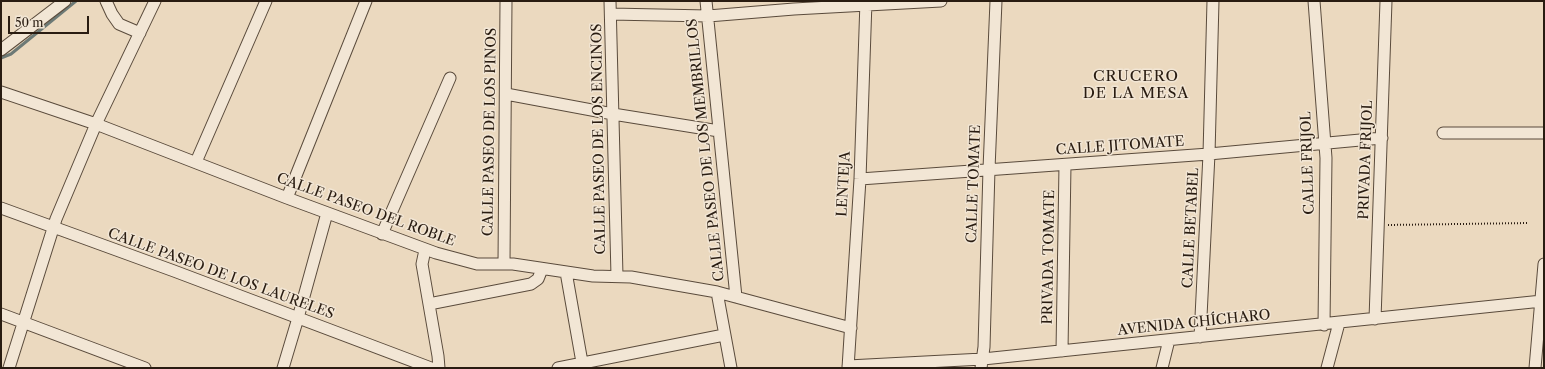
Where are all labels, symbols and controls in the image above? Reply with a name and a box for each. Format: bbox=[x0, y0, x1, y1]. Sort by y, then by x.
scale bar bbox=[10, 8, 91, 34]
text: 50 m bbox=[15, 15, 44, 30]
street label: CALLE PASEO DE LOS MEMBRILLOS bbox=[684, 18, 728, 282]
street label: CALLE PASEO DE LOS ENCINOS bbox=[589, 23, 609, 255]
street label: CALLE PASEO DE LOS PINOS bbox=[480, 28, 500, 236]
district label: CRUCERO DE LA MESA bbox=[1083, 68, 1189, 103]
street label: PRIVADA FRIJOL bbox=[1356, 100, 1376, 220]
street label: CALLE FRIJOL bbox=[1298, 111, 1318, 215]
street label: CALLE TOMATE bbox=[964, 125, 984, 243]
street label: CALLE JITOMATE bbox=[1055, 133, 1185, 159]
street label: LENTEJA bbox=[834, 151, 854, 217]
street label: CALLE BETABEL bbox=[1179, 167, 1203, 289]
street label: CALLE PASEO DEL ROBLE bbox=[274, 170, 458, 250]
street label: PRIVADA TOMATE bbox=[1039, 190, 1059, 324]
street label: CALLE PASEO DE LOS LAURELES bbox=[106, 225, 336, 323]
street label: AVENIDA CHÍCHARO bbox=[1117, 307, 1271, 339]

